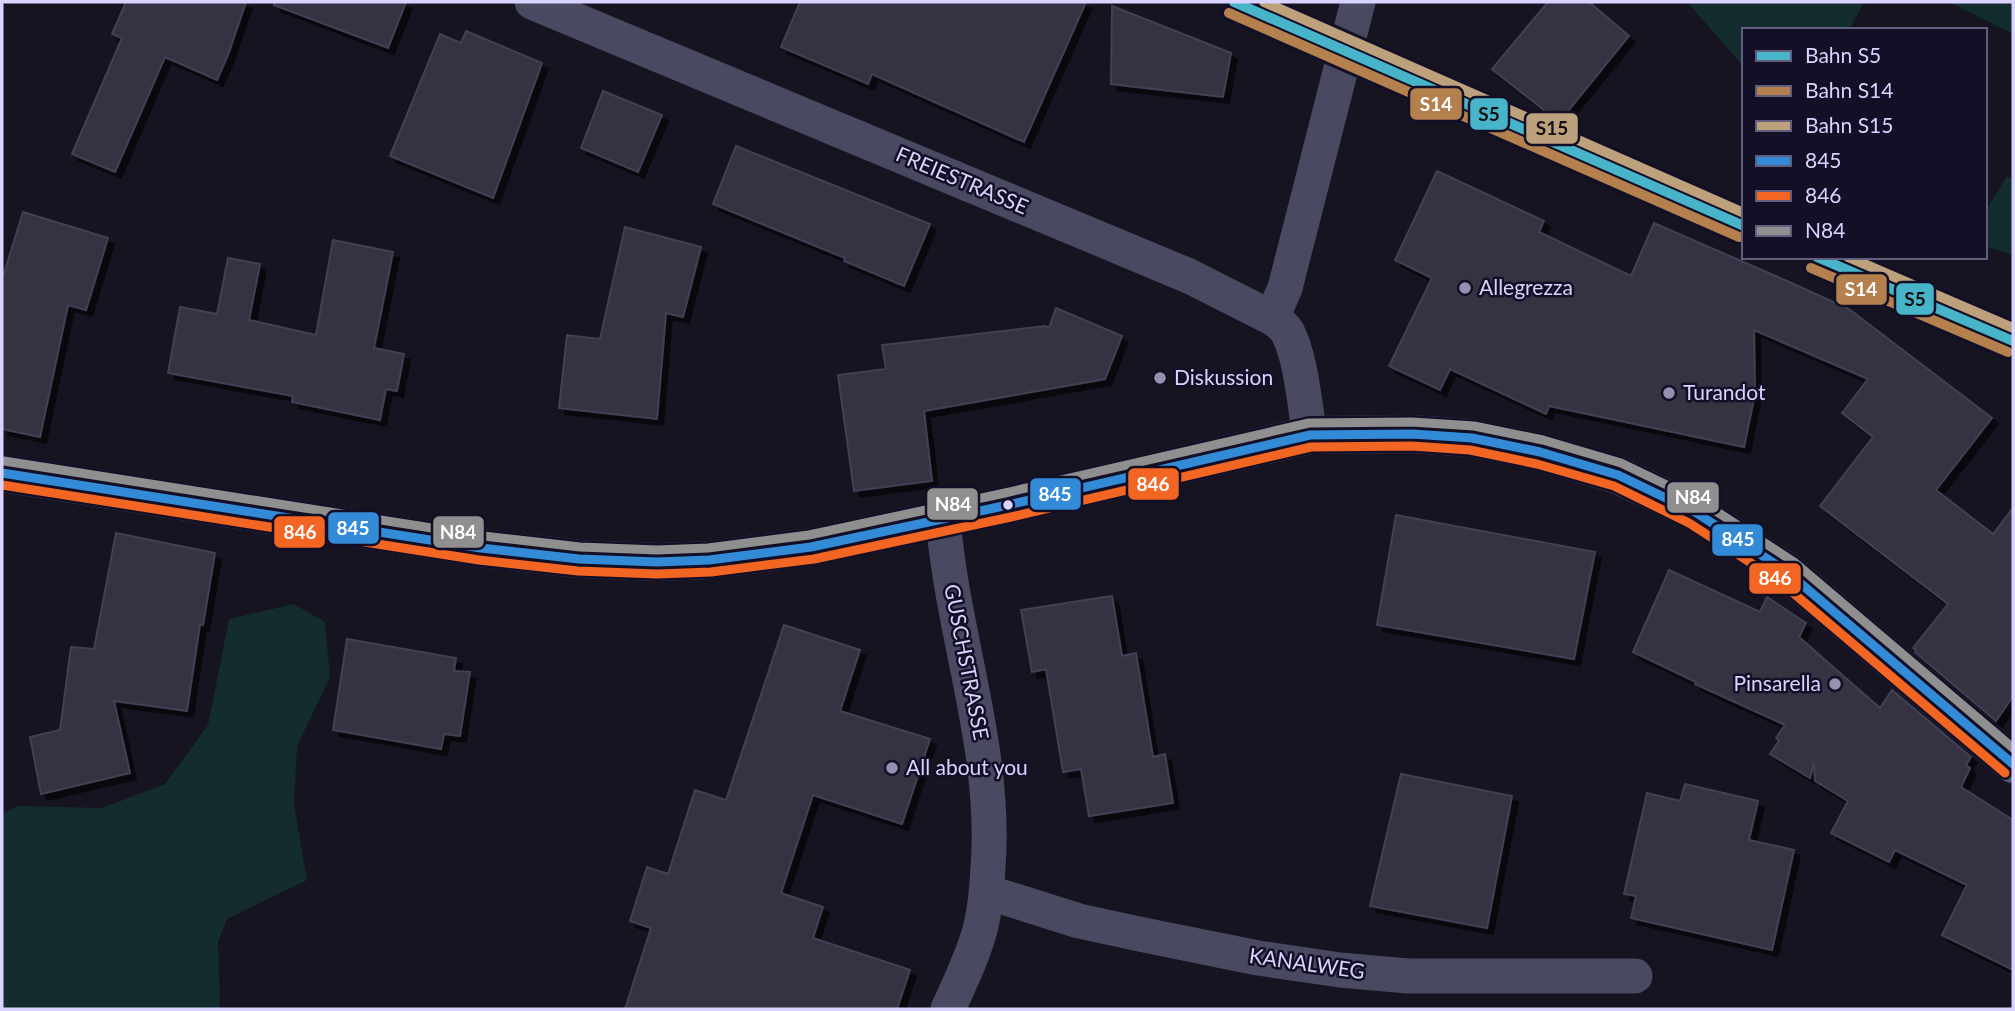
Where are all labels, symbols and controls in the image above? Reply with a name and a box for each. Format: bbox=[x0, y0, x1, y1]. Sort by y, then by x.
legend bbox=[1742, 28, 1987, 259]
text: Bahn S5 bbox=[1805, 42, 1881, 67]
text: Bahn S14 bbox=[1805, 77, 1893, 102]
line badge: S14 bbox=[1409, 87, 1463, 121]
text: S14 bbox=[1420, 92, 1452, 115]
line badge: S5 bbox=[1469, 97, 1509, 131]
text: S5 bbox=[1478, 102, 1500, 125]
line badge: S15 bbox=[1525, 112, 1579, 145]
text: Bahn S15 bbox=[1805, 112, 1893, 137]
text: S15 bbox=[1536, 116, 1568, 139]
street label: FREIESTRASSE bbox=[893, 141, 1032, 219]
text: 845 bbox=[1805, 147, 1842, 172]
text: 846 bbox=[1805, 182, 1842, 207]
text: N84 bbox=[1805, 217, 1845, 242]
line badge: S14 bbox=[1835, 273, 1888, 306]
place label: Allegrezza bbox=[1479, 274, 1573, 299]
text: S14 bbox=[1845, 277, 1877, 300]
marker: Allegrezza bbox=[1457, 280, 1473, 296]
line badge: S5 bbox=[1895, 282, 1935, 316]
text: S5 bbox=[1904, 287, 1926, 310]
place label: Diskussion bbox=[1174, 364, 1273, 389]
marker: Diskussion bbox=[1152, 370, 1168, 386]
place label: Turandot bbox=[1683, 379, 1766, 404]
marker: Turandot bbox=[1661, 385, 1677, 401]
line badge: 846 bbox=[1127, 467, 1180, 501]
text: 846 bbox=[1136, 472, 1170, 495]
line badge: 845 bbox=[1029, 477, 1082, 511]
line badge: N84 bbox=[1666, 481, 1720, 514]
text: 845 bbox=[1038, 482, 1072, 505]
text: N84 bbox=[1675, 485, 1711, 508]
line badge: N84 bbox=[926, 487, 979, 521]
text: N84 bbox=[935, 492, 971, 515]
unlabelled marker bbox=[1001, 498, 1015, 512]
line badge: 845 bbox=[327, 511, 380, 545]
line badge: 846 bbox=[273, 515, 326, 549]
line badge: N84 bbox=[432, 515, 485, 549]
text: 845 bbox=[336, 516, 370, 539]
text: 846 bbox=[283, 520, 317, 543]
text: N84 bbox=[440, 520, 476, 543]
line badge: 845 bbox=[1711, 523, 1764, 557]
text: 845 bbox=[1721, 527, 1755, 550]
line badge: 846 bbox=[1748, 562, 1802, 595]
text: 846 bbox=[1758, 566, 1792, 589]
street label: GUSCHSTRASSE bbox=[940, 582, 995, 742]
place label: Pinsarella bbox=[1734, 670, 1821, 695]
marker: Pinsarella bbox=[1827, 676, 1843, 692]
place label: All about you bbox=[906, 754, 1028, 779]
marker: All about you bbox=[884, 760, 900, 776]
street label: KANALWEG bbox=[1248, 942, 1367, 983]

